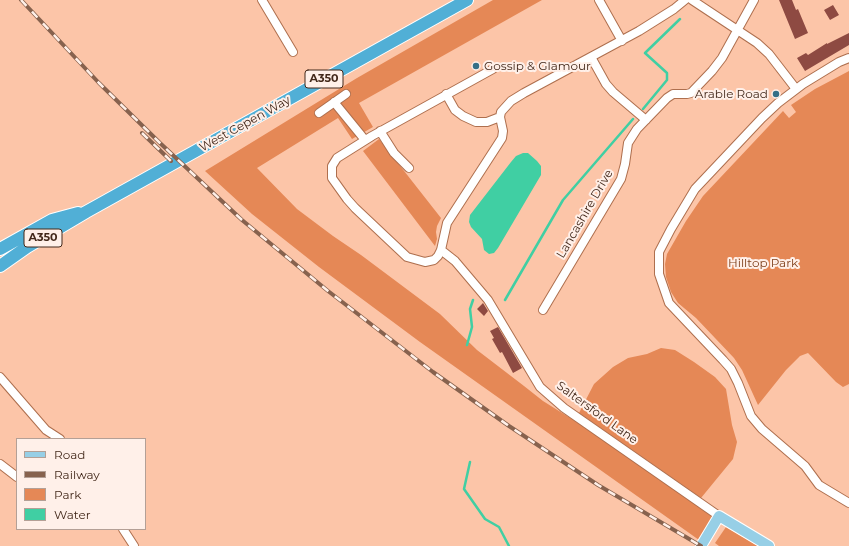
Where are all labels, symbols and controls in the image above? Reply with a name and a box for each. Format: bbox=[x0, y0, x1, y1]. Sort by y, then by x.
place label: Gossip & Glamour bbox=[484, 59, 591, 73]
marker: Gossip & Glamour bbox=[471, 61, 481, 71]
road number: A350 bbox=[305, 70, 343, 88]
place label: Arable Road bbox=[695, 87, 768, 101]
marker: Arable Road bbox=[771, 89, 781, 99]
street label: West Cepen Way bbox=[197, 93, 293, 155]
street label: Lancashire Drive bbox=[554, 167, 616, 261]
road number: A350 bbox=[24, 229, 62, 247]
park label: Hilltop Park bbox=[728, 256, 798, 270]
street label: Saltersford Lane bbox=[554, 379, 640, 447]
legend bbox=[16, 438, 146, 530]
text: Road bbox=[54, 447, 85, 462]
text: Railway bbox=[54, 467, 100, 482]
text: Park bbox=[54, 487, 81, 502]
text: Water bbox=[54, 507, 90, 522]

